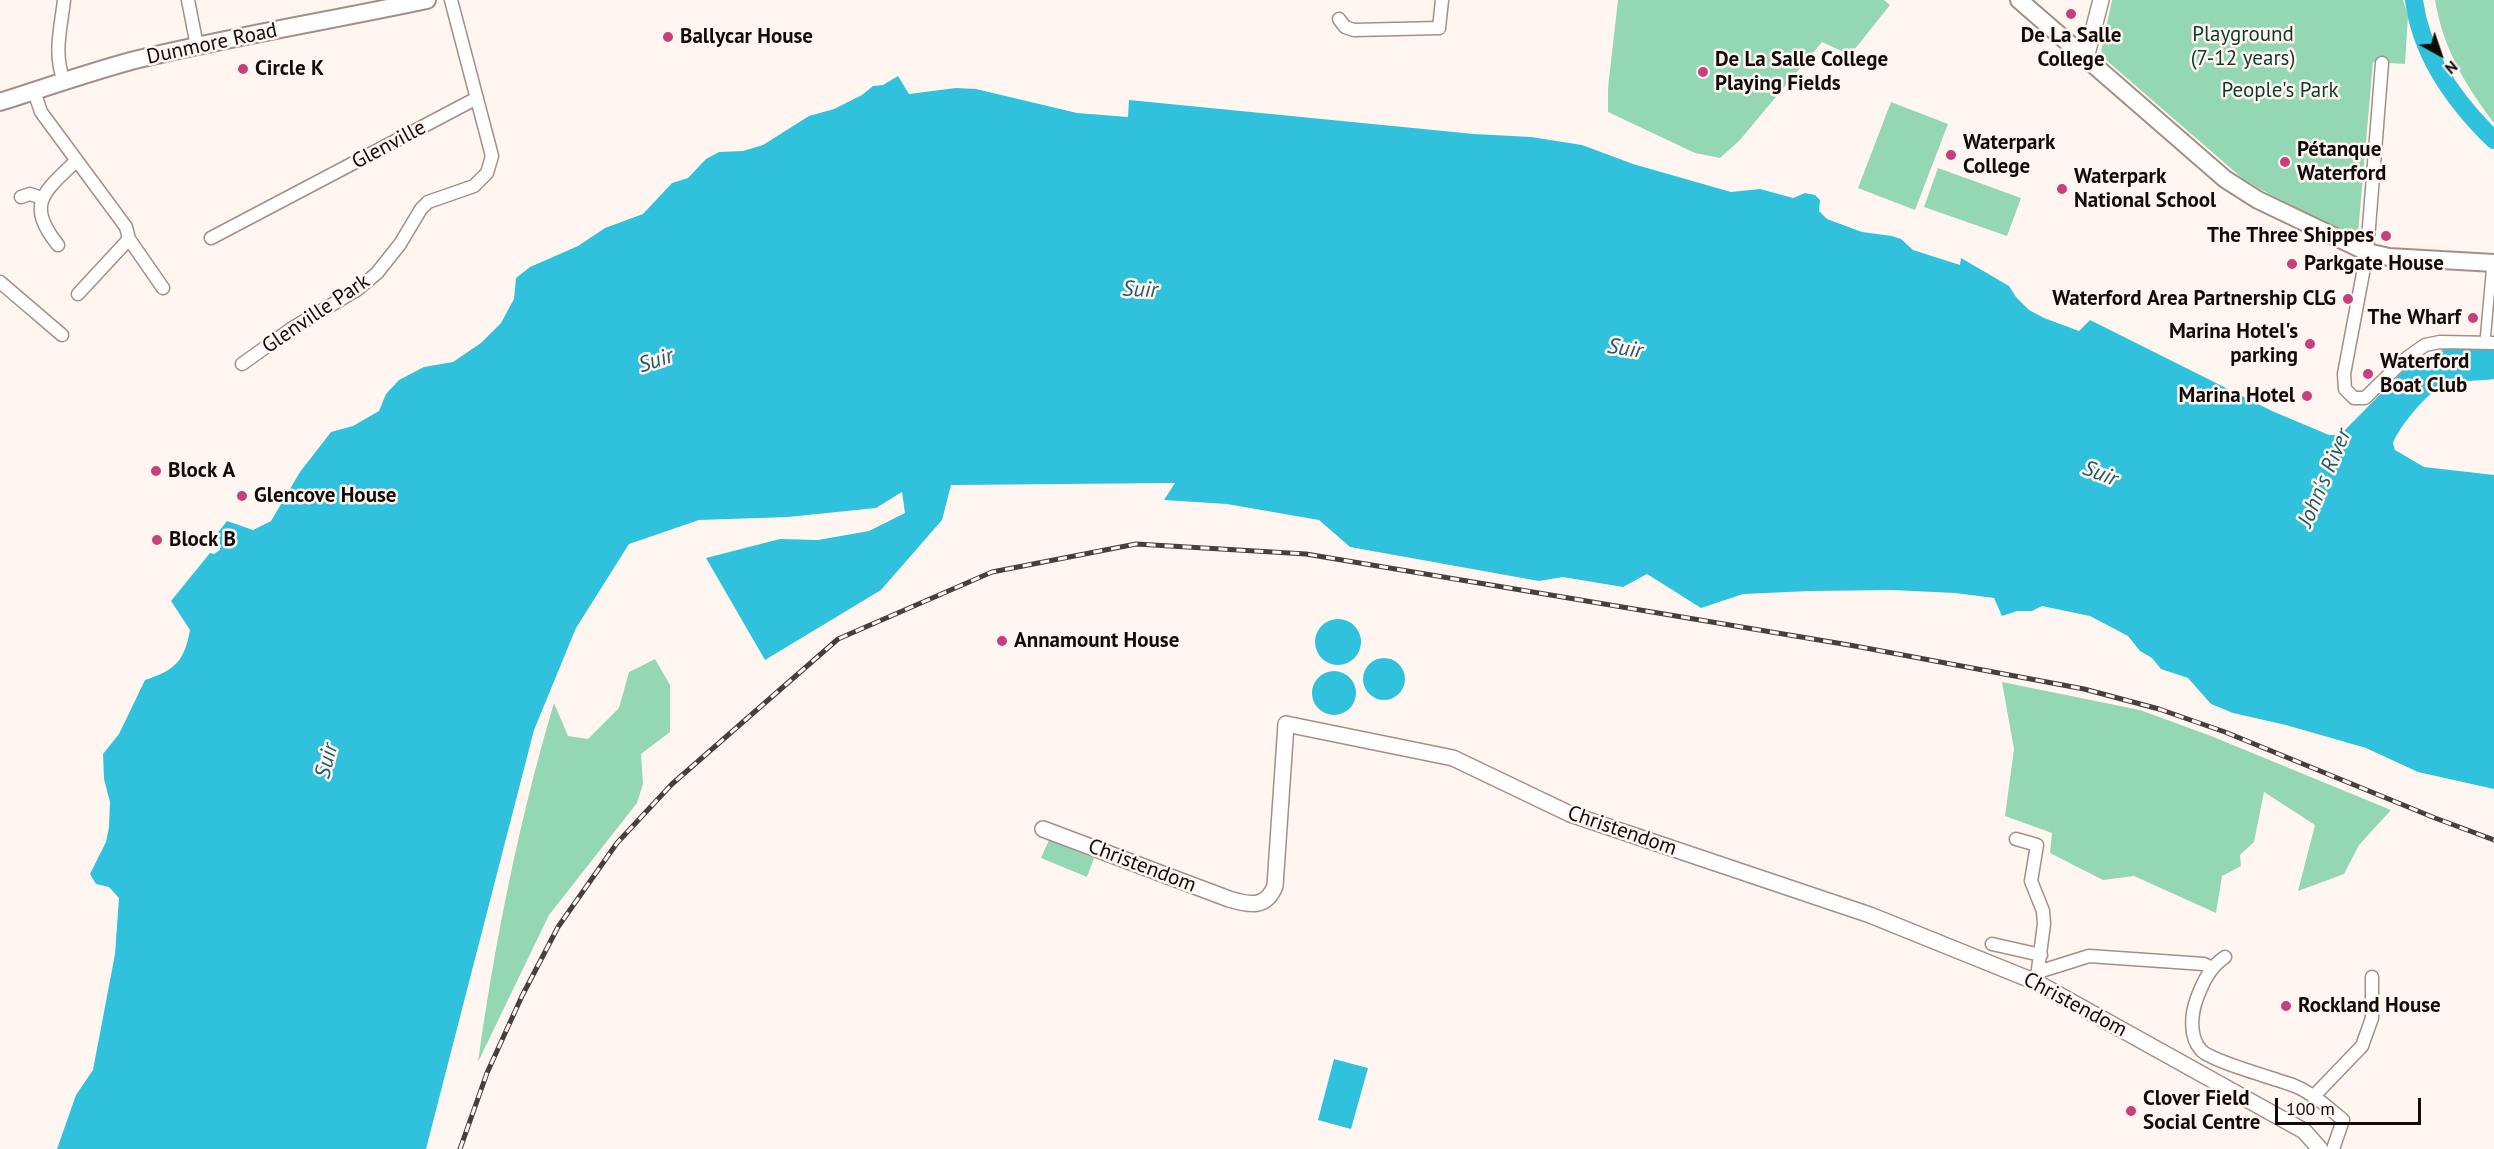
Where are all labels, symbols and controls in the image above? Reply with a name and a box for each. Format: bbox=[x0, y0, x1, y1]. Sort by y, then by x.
marker: De La Salle College bbox=[2064, 7, 2078, 21]
street label: Dunmore Road bbox=[144, 18, 280, 70]
park label: Playground (7-12 years) bbox=[2191, 22, 2295, 72]
place label: De La Salle College bbox=[2021, 23, 2121, 73]
place label: Ballycar House bbox=[680, 24, 813, 50]
north arrow bbox=[2410, 24, 2470, 84]
marker: Ballycar House bbox=[661, 30, 675, 44]
place label: De La Salle College Playing Fields bbox=[1715, 47, 1888, 97]
place label: Circle K bbox=[255, 56, 324, 82]
text: N bbox=[2441, 57, 2462, 79]
marker: Circle K bbox=[236, 62, 250, 76]
marker: De La Salle College Playing Fields bbox=[1696, 65, 1710, 79]
park label: People's Park bbox=[2222, 78, 2338, 104]
street label: Glenville bbox=[348, 115, 430, 175]
place label: Waterpark College bbox=[1963, 130, 2055, 180]
place label: Pétanque Waterford bbox=[2297, 137, 2386, 187]
marker: Waterpark College bbox=[1944, 148, 1958, 162]
marker: Pétanque Waterford bbox=[2278, 155, 2292, 169]
place label: Waterpark National School bbox=[2074, 164, 2216, 214]
marker: Waterpark National School bbox=[2055, 182, 2069, 196]
place label: The Three Shippes bbox=[2207, 223, 2374, 249]
marker: The Three Shippes bbox=[2379, 229, 2393, 243]
place label: Parkgate House bbox=[2304, 251, 2444, 277]
marker: Parkgate House bbox=[2285, 257, 2299, 271]
street label: Glenville Park bbox=[258, 269, 374, 359]
water label: Suir bbox=[1122, 276, 1158, 304]
place label: Waterford Area Partnership CLG bbox=[2052, 286, 2336, 312]
marker: Waterford Area Partnership CLG bbox=[2341, 292, 2355, 306]
place label: The Wharf bbox=[2368, 305, 2461, 331]
marker: The Wharf bbox=[2466, 311, 2480, 325]
place label: Marina Hotel's parking bbox=[2169, 319, 2298, 369]
water label: Suir bbox=[1606, 333, 1644, 365]
marker: Marina Hotel's parking bbox=[2303, 337, 2317, 351]
water label: Suir bbox=[635, 343, 677, 379]
place label: Waterford Boat Club bbox=[2380, 349, 2469, 399]
marker: Waterford Boat Club bbox=[2361, 367, 2375, 381]
place label: Marina Hotel bbox=[2179, 383, 2295, 409]
marker: Marina Hotel bbox=[2300, 389, 2314, 403]
water label: John's River bbox=[2293, 425, 2357, 531]
water label: Suir bbox=[2079, 455, 2121, 493]
place label: Block A bbox=[168, 458, 235, 484]
marker: Block A bbox=[149, 464, 163, 478]
place label: Glencove House bbox=[254, 483, 396, 509]
marker: Glencove House bbox=[235, 489, 249, 503]
place label: Block B bbox=[169, 527, 236, 553]
marker: Block B bbox=[150, 533, 164, 547]
place label: Annamount House bbox=[1014, 628, 1179, 654]
marker: Annamount House bbox=[995, 634, 1009, 648]
water label: Suir bbox=[310, 741, 344, 781]
street label: Christendom bbox=[1564, 801, 1680, 861]
street label: Christendom bbox=[1084, 834, 1200, 898]
street label: Christendom bbox=[2019, 967, 2131, 1043]
place label: Rockland House bbox=[2298, 993, 2441, 1019]
marker: Rockland House bbox=[2279, 999, 2293, 1013]
place label: Clover Field Social Centre bbox=[2143, 1086, 2261, 1136]
scale bar bbox=[2278, 1086, 2424, 1124]
text: 100 m bbox=[2286, 1097, 2335, 1120]
marker: Clover Field Social Centre bbox=[2124, 1104, 2138, 1118]

